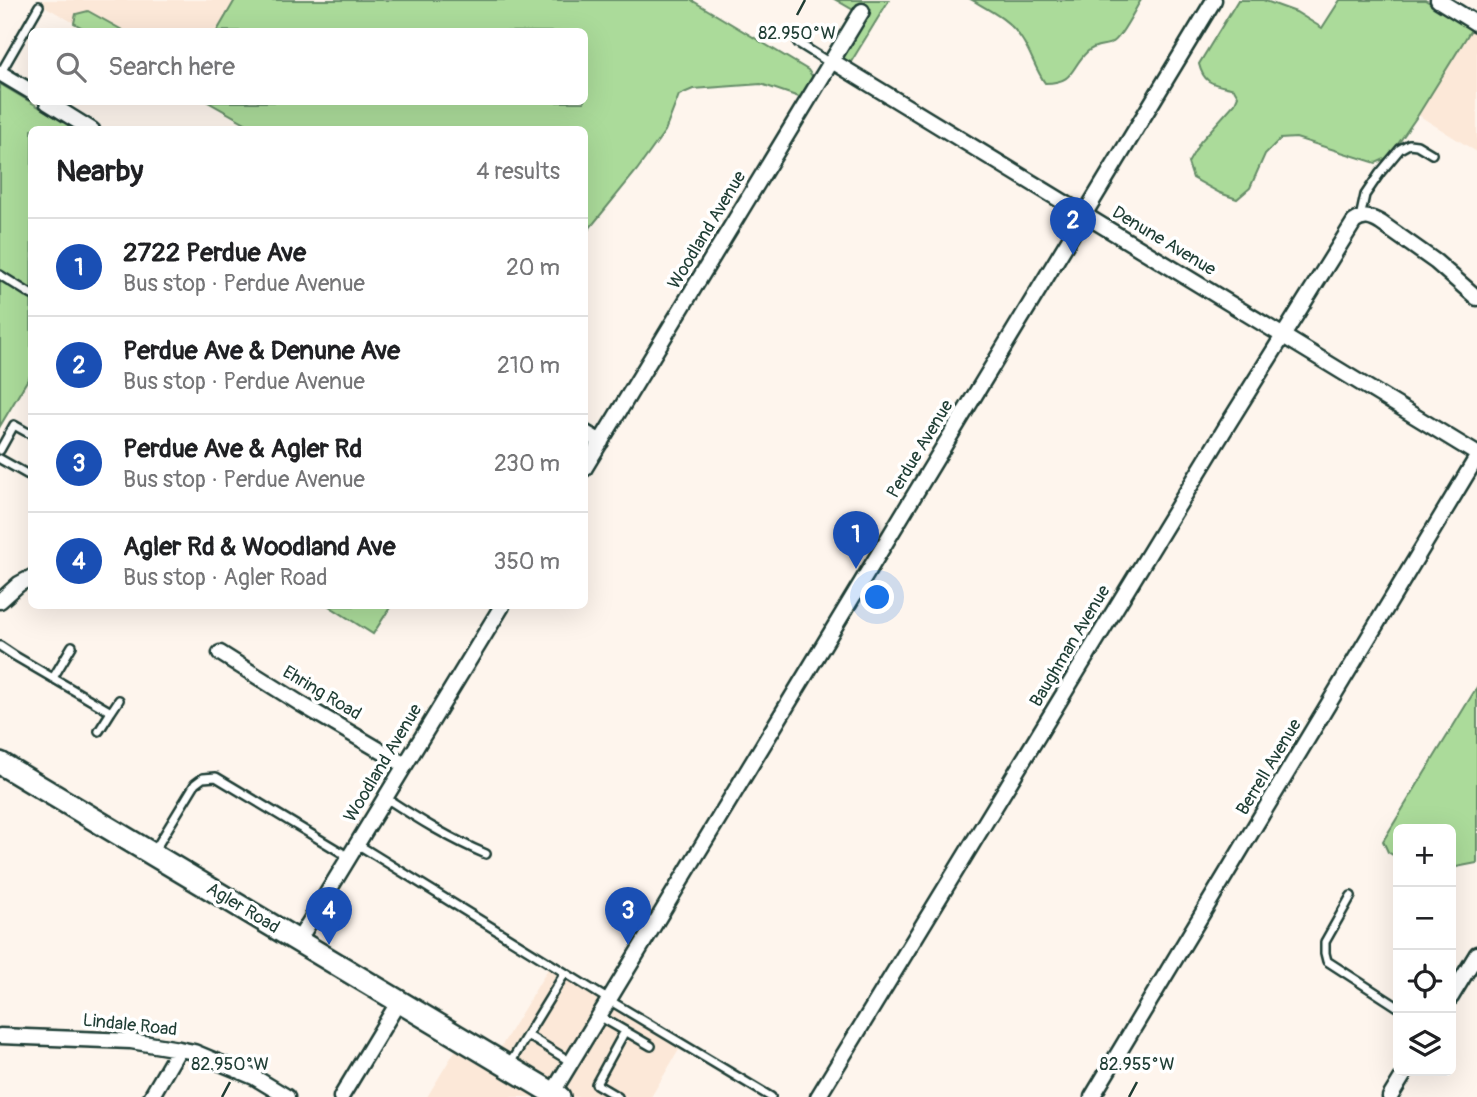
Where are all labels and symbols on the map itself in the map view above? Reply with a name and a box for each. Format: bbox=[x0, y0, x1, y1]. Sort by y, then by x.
text: 82.950°W bbox=[758, 22, 836, 45]
street label: Woodland Avenue bbox=[663, 167, 751, 293]
pin: 2 bbox=[1050, 197, 1096, 255]
street label: Denune Avenue bbox=[1108, 201, 1220, 281]
street label: Perdue Avenue bbox=[882, 395, 958, 502]
pin: 1 bbox=[833, 511, 879, 569]
your location bbox=[860, 580, 894, 614]
street label: Baughman Avenue bbox=[1025, 581, 1116, 711]
street label: Ehring Road bbox=[278, 661, 366, 725]
street label: Woodland Avenue bbox=[339, 700, 427, 826]
street label: Berrell Avenue bbox=[1231, 715, 1307, 819]
street label: Agler Road bbox=[202, 877, 284, 939]
pin: 4 bbox=[306, 887, 352, 945]
pin: 3 bbox=[605, 887, 651, 945]
street label: Lindale Road bbox=[82, 1009, 178, 1041]
text: 82.950°W bbox=[191, 1053, 269, 1076]
text: 82.955°W bbox=[1099, 1053, 1175, 1076]

